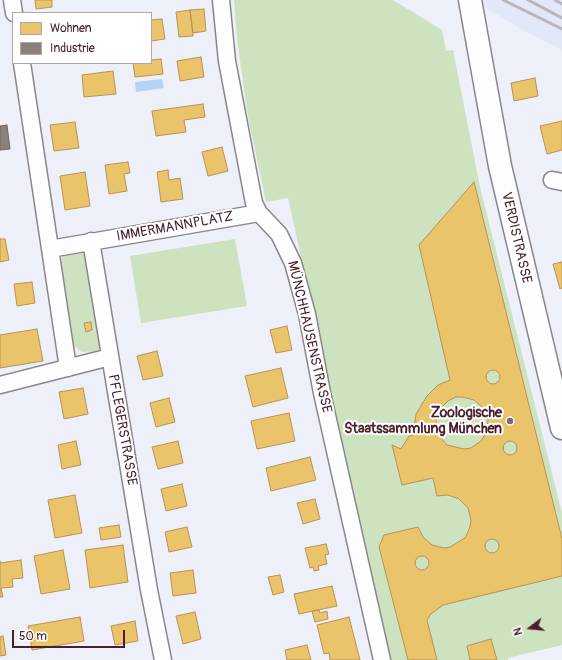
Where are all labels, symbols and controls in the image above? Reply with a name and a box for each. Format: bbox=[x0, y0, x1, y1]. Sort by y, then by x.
legend bbox=[12, 12, 152, 64]
text: Wohnen bbox=[50, 21, 92, 36]
text: Industrie bbox=[50, 41, 95, 56]
street label: VERDISTRASSE bbox=[497, 191, 535, 285]
street label: IMMERMANNPLATZ bbox=[115, 208, 235, 246]
street label: MÜNCHHAUSENSTRASSE bbox=[283, 259, 335, 415]
street label: PFLEGERSTRASSE bbox=[104, 373, 140, 487]
place label: Zoologische Staatssammlung München bbox=[344, 405, 502, 438]
marker: Zoologische Staatssammlung München bbox=[505, 416, 515, 426]
north arrow bbox=[510, 608, 550, 648]
scale bar bbox=[14, 622, 127, 648]
text: N bbox=[511, 626, 525, 637]
text: 50 m bbox=[19, 629, 47, 644]

